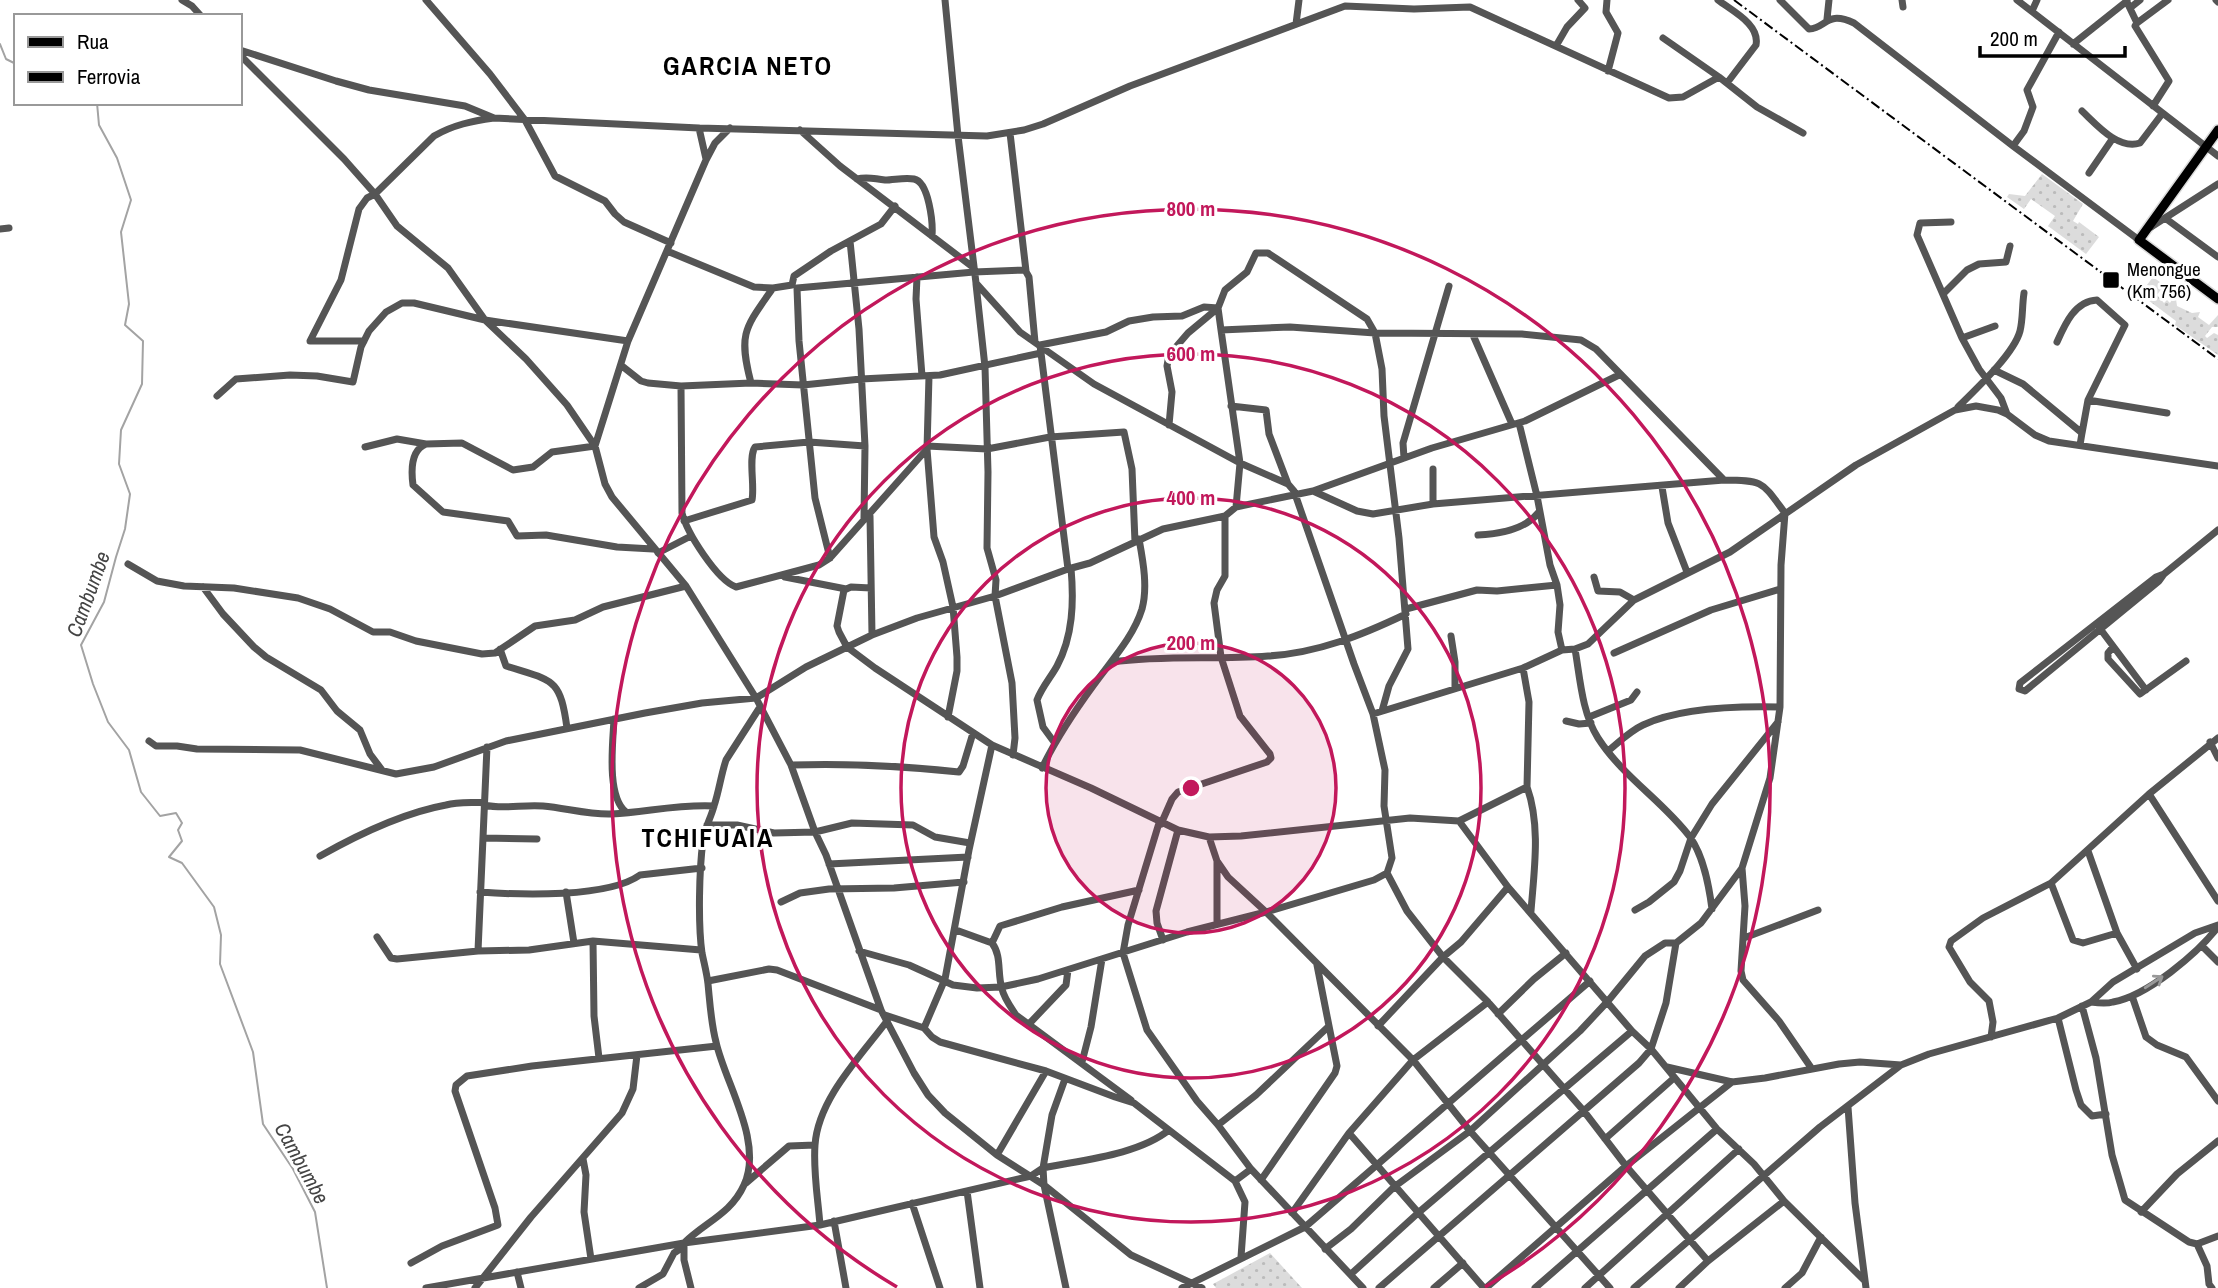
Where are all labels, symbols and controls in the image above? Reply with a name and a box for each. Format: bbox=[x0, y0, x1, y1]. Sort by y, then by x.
legend bbox=[14, 14, 242, 105]
scale bar bbox=[1980, 14, 2125, 58]
text: 200 m bbox=[1990, 24, 2038, 53]
text: Rua bbox=[77, 27, 109, 56]
district label: GARCIA NETO bbox=[663, 48, 833, 83]
text: Ferrovia bbox=[77, 62, 141, 91]
text: 800 m bbox=[1167, 194, 1215, 223]
place label: Menongue (Km 756) bbox=[2127, 256, 2201, 304]
marker: Menongue (Km 756) bbox=[2101, 270, 2121, 290]
text: 600 m bbox=[1167, 339, 1215, 368]
text: 400 m bbox=[1167, 483, 1215, 512]
water label: Cambumbe bbox=[59, 547, 117, 641]
text: 200 m bbox=[1167, 628, 1215, 657]
centre of rings bbox=[1179, 776, 1203, 800]
district label: TCHIFUAIA bbox=[642, 820, 774, 855]
one-way arrow bbox=[2144, 975, 2163, 990]
water label: Cambumbe bbox=[268, 1117, 336, 1209]

